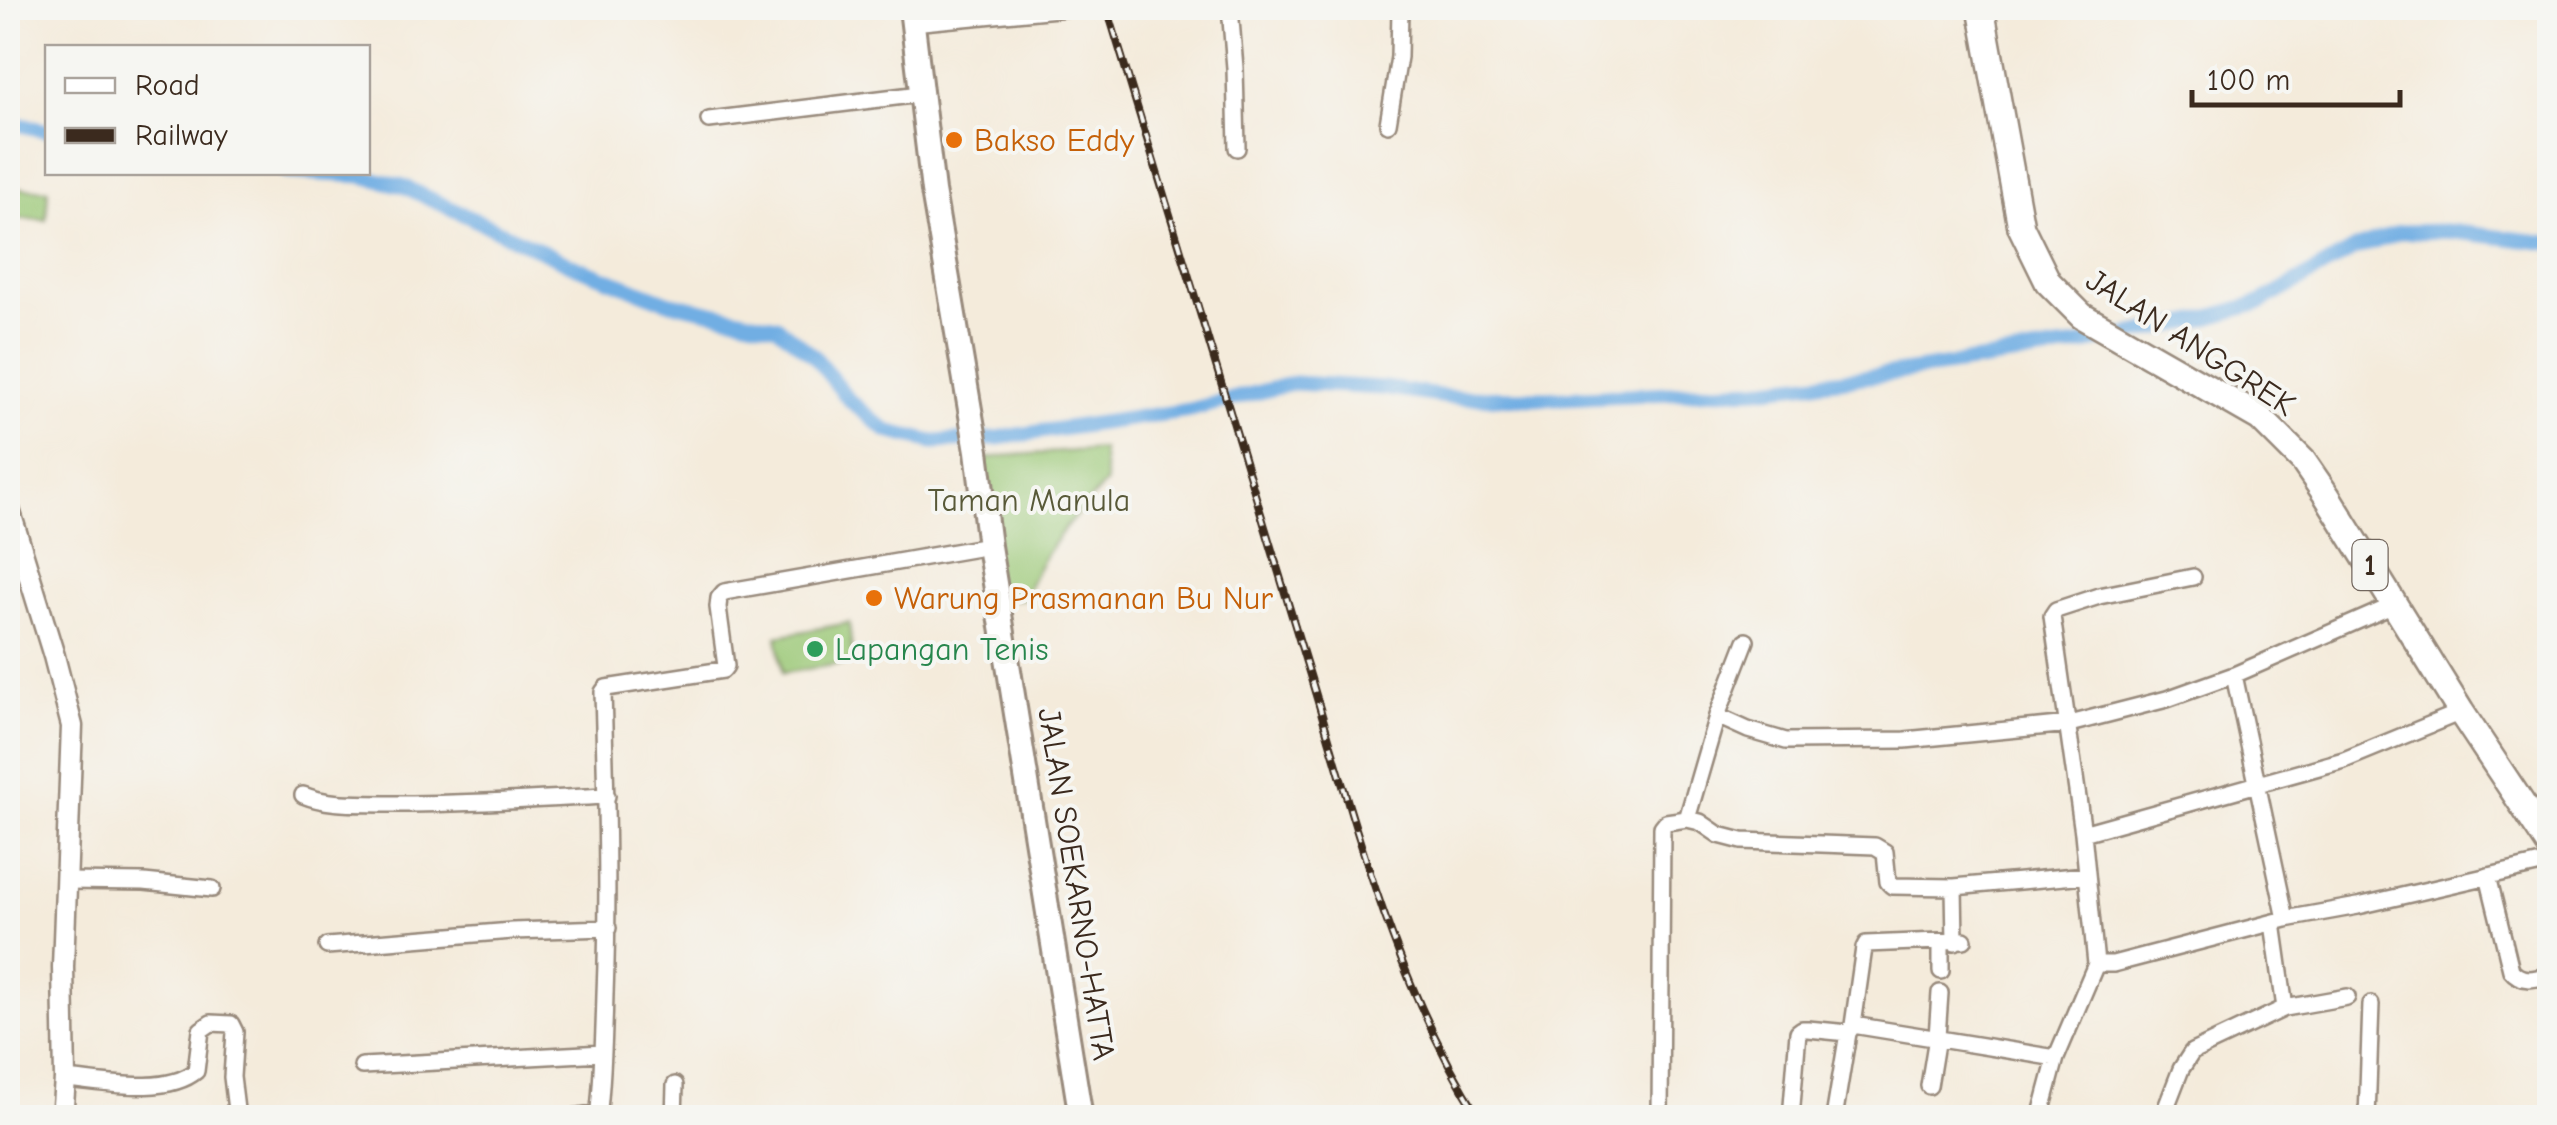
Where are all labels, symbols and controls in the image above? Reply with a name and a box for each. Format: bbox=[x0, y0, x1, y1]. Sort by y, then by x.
legend bbox=[45, 45, 370, 175]
scale bar bbox=[2192, 45, 2400, 107]
text: 100 m bbox=[2207, 63, 2290, 98]
text: Road bbox=[135, 68, 200, 103]
text: Railway bbox=[135, 118, 228, 153]
place label: Bakso Eddy bbox=[974, 122, 1135, 159]
marker: Bakso Eddy bbox=[943, 129, 965, 151]
street label: JALAN ANGGREK bbox=[2079, 261, 2302, 424]
park label: Taman Manula bbox=[928, 482, 1130, 519]
road number: 1 bbox=[2352, 540, 2388, 590]
place label: Warung Prasmanan Bu Nur bbox=[894, 580, 1273, 617]
marker: Warung Prasmanan Bu Nur bbox=[863, 587, 885, 609]
place label: Lapangan Tenis bbox=[835, 631, 1048, 668]
marker: Lapangan Tenis bbox=[804, 638, 826, 660]
street label: JALAN SOEKARNO-HATTA bbox=[1030, 705, 1123, 1063]

